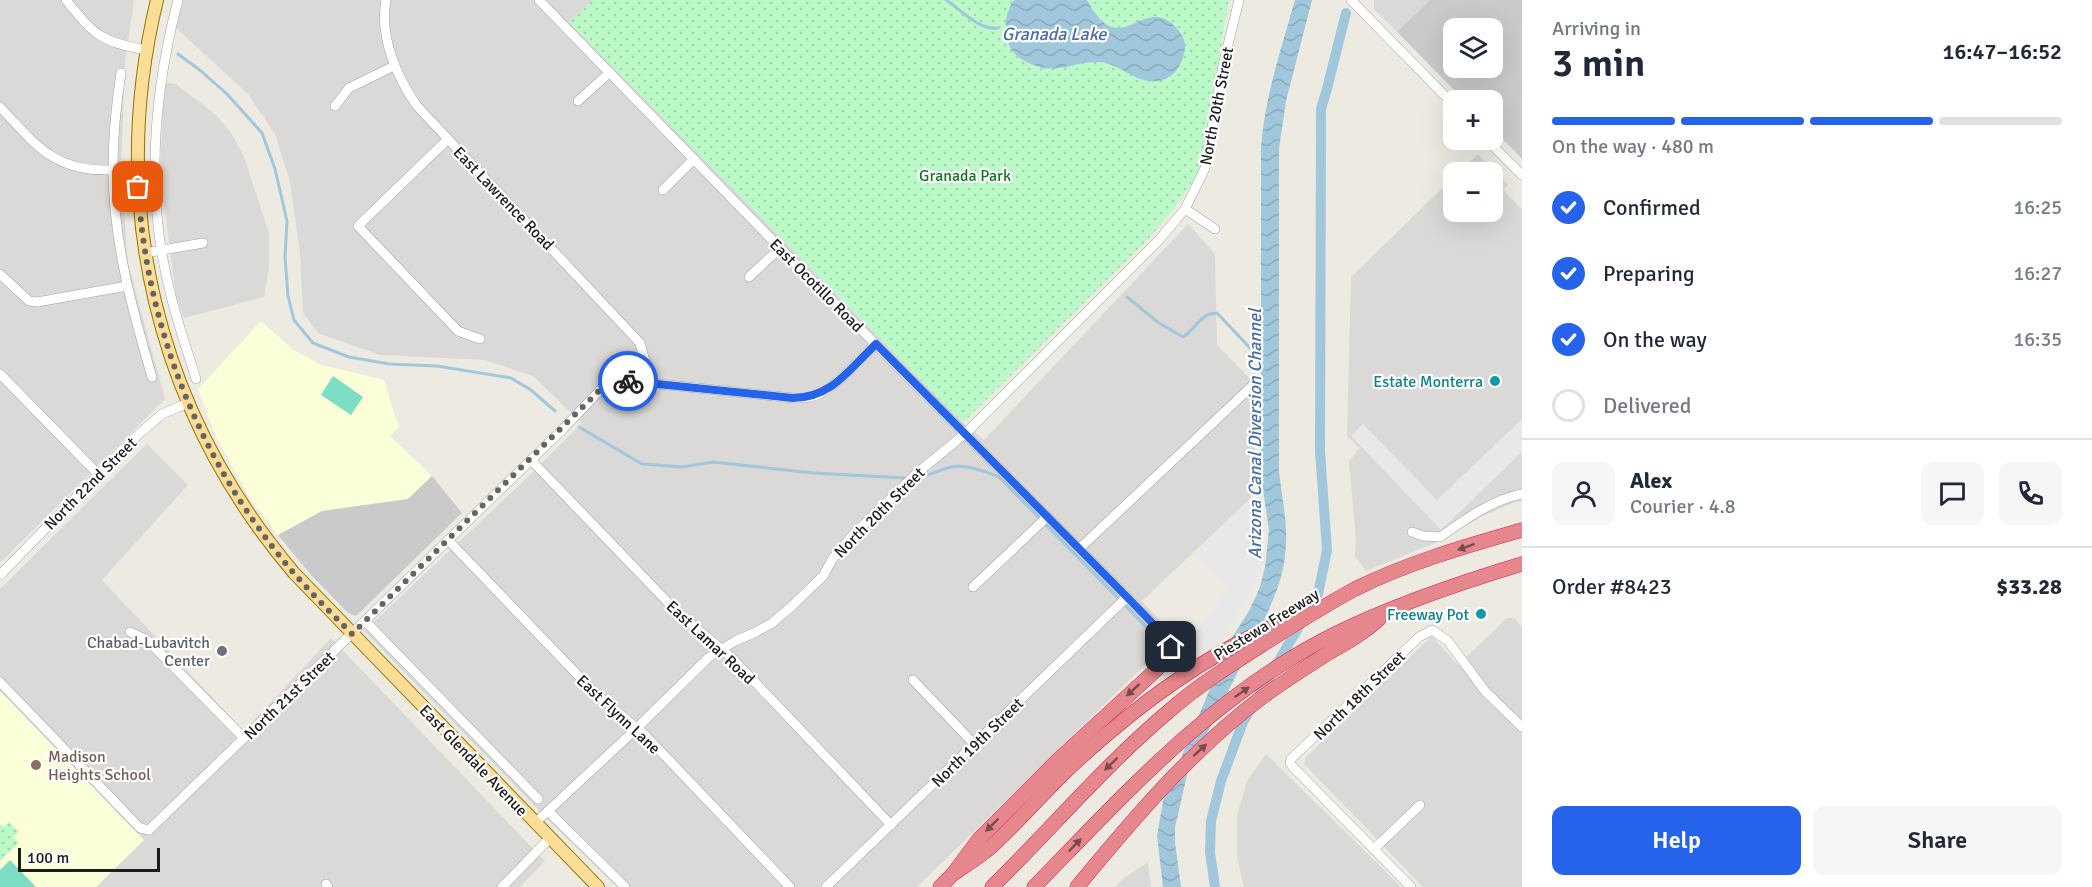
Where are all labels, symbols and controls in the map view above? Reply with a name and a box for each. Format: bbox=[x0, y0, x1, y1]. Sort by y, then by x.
text: Arriving in bbox=[1552, 16, 1641, 41]
map controls bbox=[1443, 18, 1503, 222]
button: layers bbox=[1443, 18, 1503, 78]
water label: Granada Lake bbox=[1002, 23, 1107, 45]
text: 16:47–16:52 bbox=[1943, 38, 2062, 65]
text: 3 min bbox=[1552, 39, 1645, 87]
street label: North 20th Street bbox=[1196, 45, 1238, 167]
button: + bbox=[1443, 90, 1503, 150]
text: On the way · 480 m bbox=[1552, 134, 1714, 159]
street label: East Lawrence Road bbox=[449, 143, 558, 255]
pin bbox=[112, 161, 163, 212]
button: − bbox=[1443, 162, 1503, 222]
park label: Granada Park bbox=[919, 166, 1011, 186]
icon: bag bbox=[121, 170, 154, 203]
icon: check bbox=[1552, 191, 1585, 224]
text: Confirmed bbox=[1603, 194, 1701, 221]
text: 16:25 bbox=[2013, 195, 2062, 220]
street label: East Ocotillo Road bbox=[765, 235, 867, 337]
icon: check bbox=[1552, 257, 1585, 290]
text: Preparing bbox=[1603, 260, 1695, 287]
text: 16:27 bbox=[2013, 261, 2062, 286]
water label: Arizona Canal Diversion Channel bbox=[1244, 307, 1266, 559]
icon: check bbox=[1552, 323, 1585, 356]
text: On the way bbox=[1603, 326, 1707, 353]
text: 16:35 bbox=[2013, 327, 2062, 352]
courier bbox=[598, 351, 658, 411]
icon: bike bbox=[612, 365, 645, 398]
place label: Estate Monterra bbox=[1373, 372, 1483, 392]
marker: Estate Monterra bbox=[1488, 374, 1502, 388]
text: Delivered bbox=[1603, 392, 1691, 419]
street label: North 22nd Street bbox=[40, 433, 142, 534]
button: person bbox=[1552, 462, 1615, 525]
button: chat bbox=[1921, 462, 1984, 525]
button: phone bbox=[1999, 462, 2062, 525]
street label: North 20th Street bbox=[830, 463, 929, 562]
text: Alex bbox=[1630, 467, 1672, 494]
text: Courier · 4.8 bbox=[1630, 494, 1736, 519]
one-way arrow bbox=[1457, 543, 1475, 553]
text: Order #8423 bbox=[1552, 573, 1672, 600]
text: $33.28 bbox=[1996, 573, 2062, 600]
street label: Piestewa Freeway bbox=[1210, 584, 1324, 665]
street label: East Lamar Road bbox=[662, 597, 759, 689]
place label: Freeway Pot bbox=[1387, 605, 1469, 625]
marker: Freeway Pot bbox=[1474, 607, 1488, 621]
pin bbox=[1145, 621, 1196, 672]
icon: home bbox=[1154, 630, 1187, 663]
place label: Chabad-Lubavitch Center bbox=[87, 633, 210, 671]
marker: Chabad-Lubavitch Center bbox=[215, 644, 229, 658]
street label: North 21st Street bbox=[240, 647, 339, 744]
street label: North 18th Street bbox=[1310, 647, 1410, 745]
street label: East Flynn Lane bbox=[572, 671, 664, 759]
one-way arrow bbox=[1126, 683, 1141, 696]
one-way arrow bbox=[1233, 686, 1249, 698]
street label: North 19th Street bbox=[928, 694, 1028, 792]
street label: East Glendale Avenue bbox=[415, 701, 532, 821]
one-way arrow bbox=[1192, 744, 1207, 757]
place label: Madison Heights School bbox=[48, 747, 151, 785]
one-way arrow bbox=[1105, 757, 1119, 771]
marker: Madison Heights School bbox=[29, 758, 43, 772]
button: Help bbox=[1552, 806, 1801, 875]
button: Share bbox=[1813, 806, 2062, 875]
one-way arrow bbox=[986, 818, 1000, 832]
one-way arrow bbox=[1068, 838, 1081, 853]
scale bar bbox=[18, 845, 160, 872]
text: 100 m bbox=[27, 848, 69, 868]

